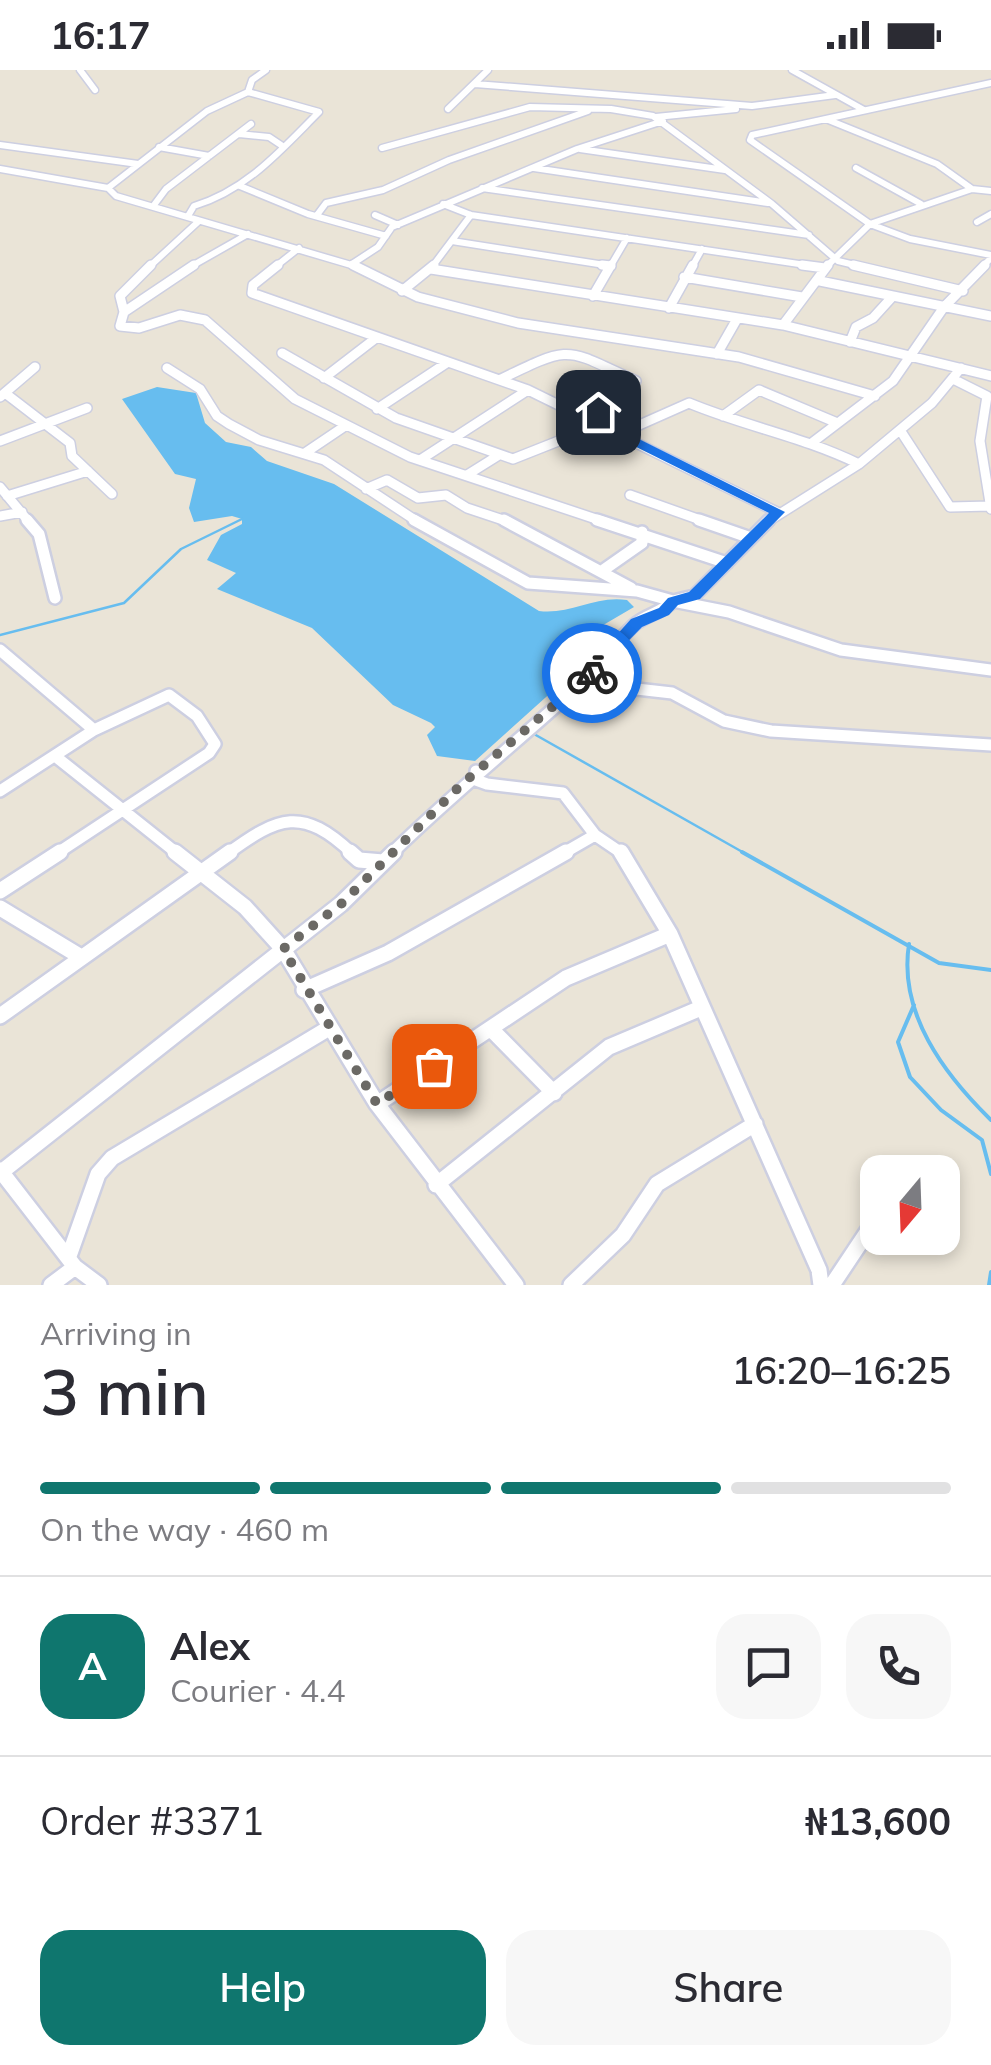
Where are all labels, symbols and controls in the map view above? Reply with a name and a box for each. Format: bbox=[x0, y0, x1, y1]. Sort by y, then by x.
text: 16:17 bbox=[50, 11, 151, 59]
pin bbox=[556, 370, 641, 455]
icon: home bbox=[571, 385, 626, 440]
courier bbox=[542, 623, 642, 723]
icon: bike bbox=[565, 646, 620, 701]
pin bbox=[392, 1024, 477, 1109]
icon: bag bbox=[407, 1039, 462, 1094]
north arrow bbox=[860, 1155, 960, 1255]
map controls bbox=[860, 1155, 960, 1255]
text: Arriving in bbox=[40, 1313, 192, 1353]
text: 16:20–16:25 bbox=[731, 1346, 951, 1394]
text: 3 min bbox=[40, 1350, 209, 1431]
text: On the way · 460 m bbox=[40, 1509, 329, 1549]
button: chat bbox=[716, 1614, 821, 1719]
button: phone bbox=[846, 1614, 951, 1719]
text: Alex bbox=[170, 1622, 250, 1670]
text: A bbox=[78, 1642, 107, 1690]
text: Courier · 4.4 bbox=[170, 1670, 346, 1710]
text: Order #3371 bbox=[40, 1797, 264, 1845]
text: ₦13,600 bbox=[805, 1797, 951, 1845]
button: Help bbox=[40, 1930, 486, 2045]
button: Share bbox=[506, 1930, 951, 2045]

